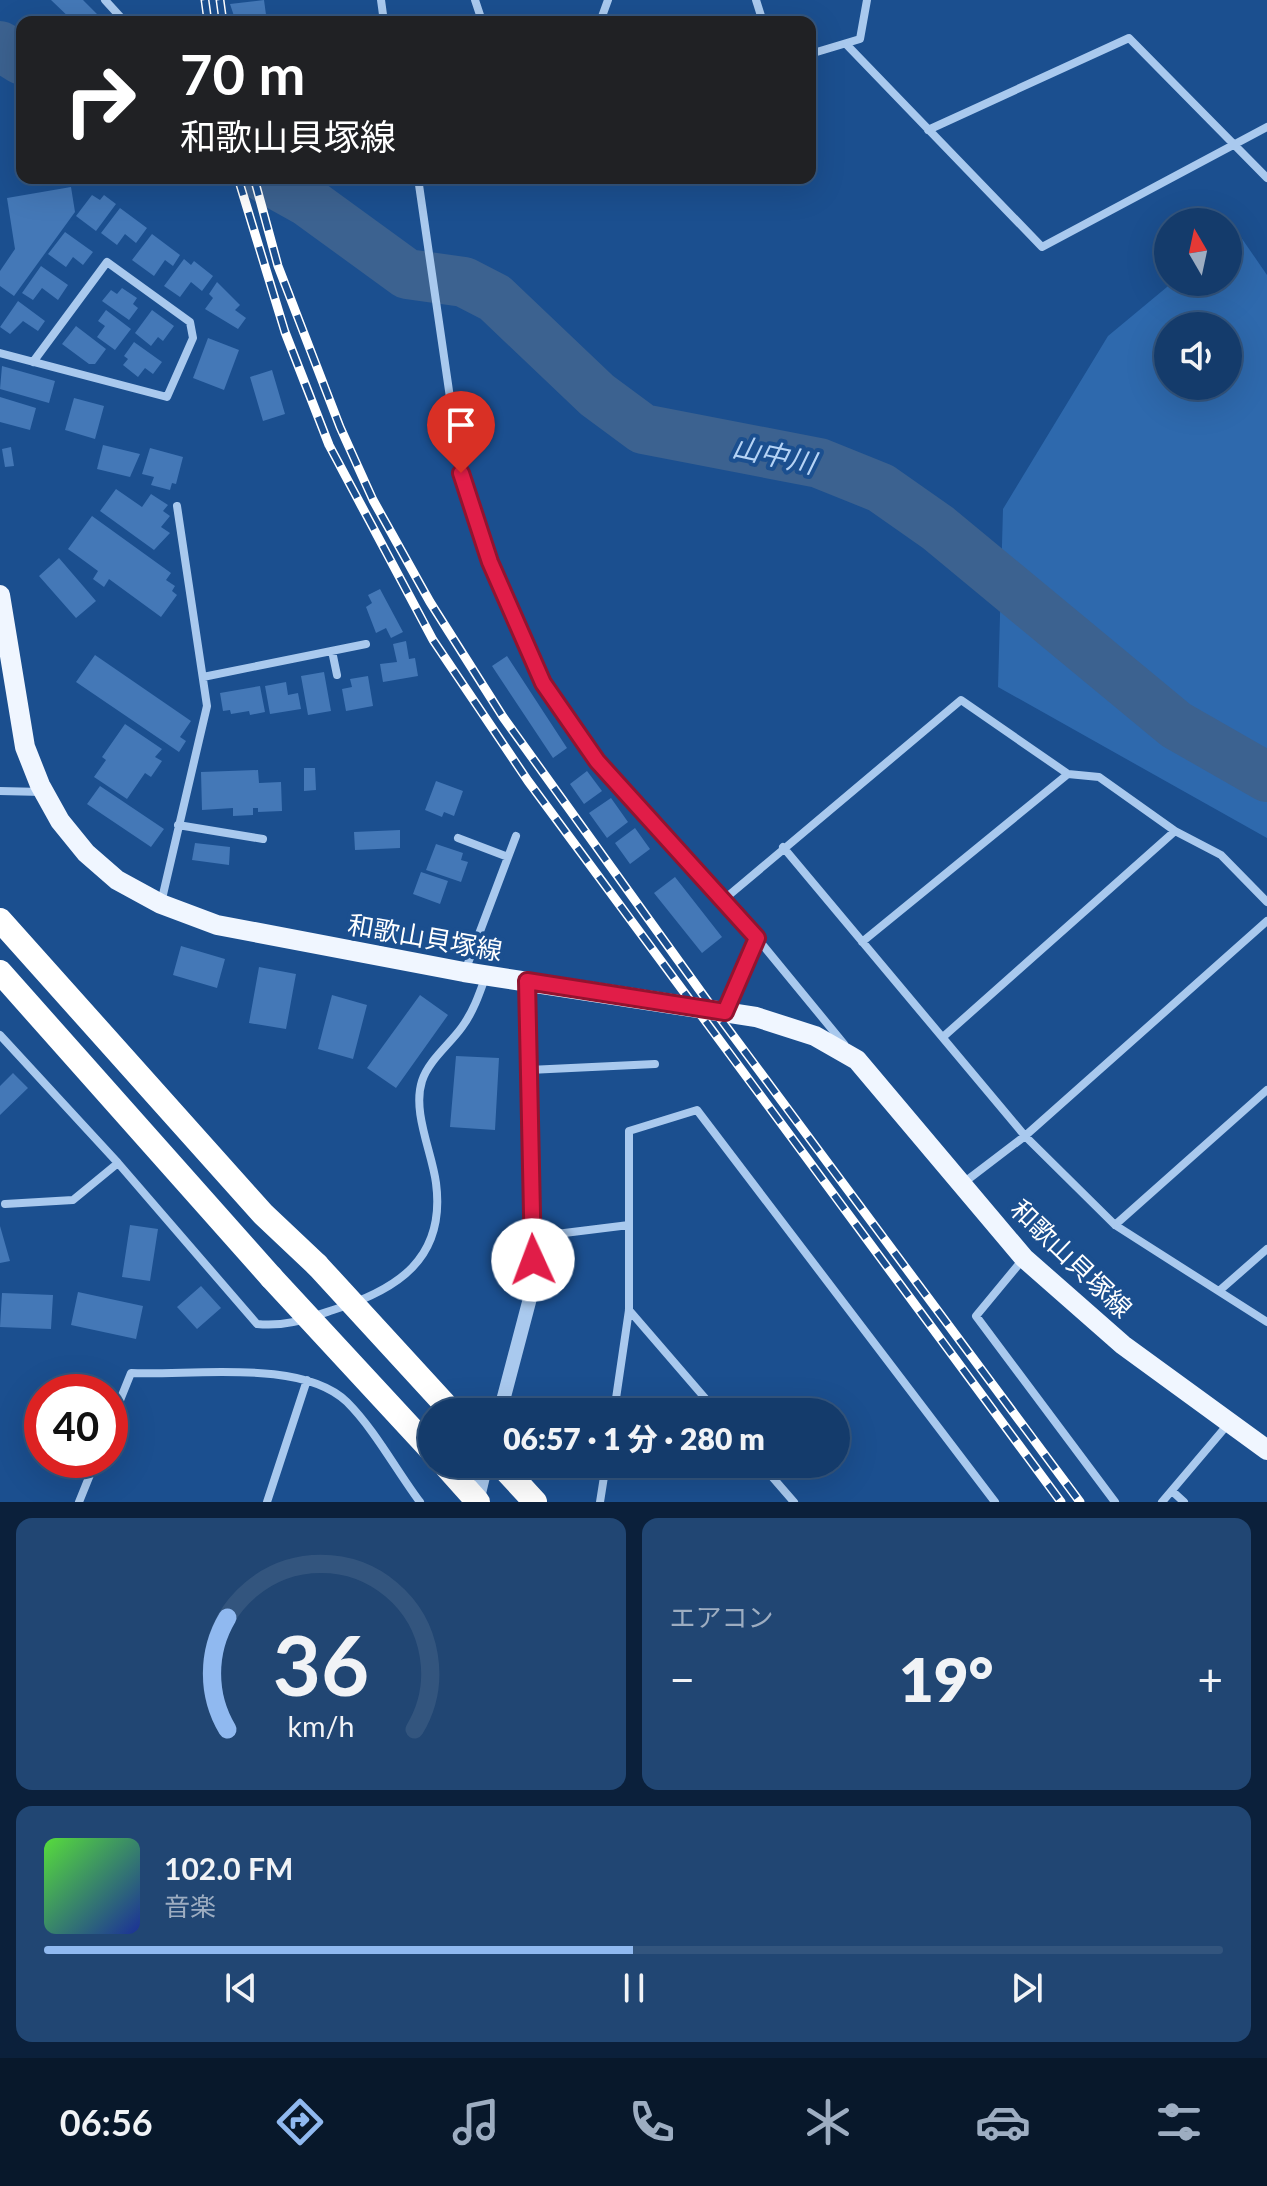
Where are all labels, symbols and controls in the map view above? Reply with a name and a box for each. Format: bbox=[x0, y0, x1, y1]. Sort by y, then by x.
text: 70 m bbox=[180, 40, 305, 107]
icon: right bbox=[48, 48, 152, 152]
text: 和歌山貝塚線 bbox=[180, 114, 396, 158]
north arrow bbox=[1154, 208, 1242, 296]
map controls bbox=[1154, 208, 1242, 400]
button: sound bbox=[1154, 312, 1242, 400]
pin bbox=[427, 391, 495, 473]
icon: arrive bbox=[439, 403, 483, 447]
water label: 山中川 bbox=[730, 429, 822, 480]
street label: 和歌山貝塚線 bbox=[346, 908, 505, 966]
street label: 和歌山貝塚線 bbox=[1004, 1193, 1139, 1324]
position arrow bbox=[491, 1218, 575, 1302]
speed limit sign: 40 bbox=[24, 1374, 128, 1478]
text: 06:57 · 1 分 · 280 m bbox=[503, 1420, 765, 1456]
text: エアコン bbox=[670, 1601, 774, 1633]
text: 36 bbox=[273, 1614, 369, 1714]
text: 19° bbox=[899, 1643, 994, 1715]
text: − bbox=[670, 1653, 695, 1705]
text: + bbox=[1197, 1653, 1223, 1705]
text: km/h bbox=[287, 1709, 354, 1743]
text: 102.0 FM bbox=[164, 1850, 293, 1886]
text: 音楽 bbox=[164, 1890, 216, 1922]
icon: previous bbox=[219, 1966, 263, 2010]
icon: pause bbox=[612, 1966, 656, 2010]
icon: next bbox=[1005, 1966, 1049, 2010]
icon: directions bbox=[272, 2094, 328, 2150]
icon: music bbox=[448, 2094, 504, 2150]
icon: phone bbox=[624, 2094, 680, 2150]
icon: climate bbox=[800, 2094, 856, 2150]
icon: car bbox=[975, 2094, 1031, 2150]
icon: filters bbox=[1151, 2094, 1207, 2150]
text: 06:56 bbox=[60, 2100, 153, 2144]

